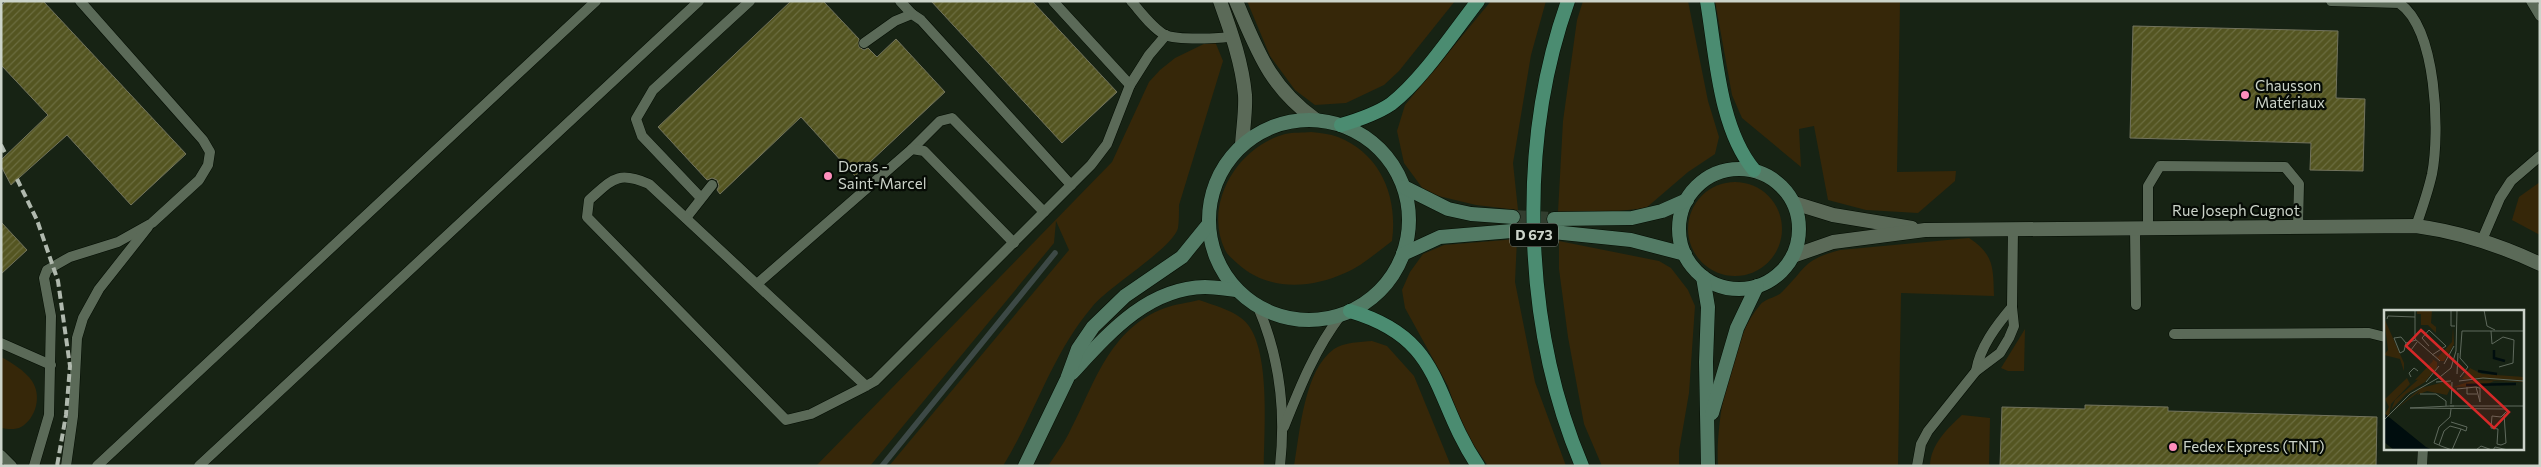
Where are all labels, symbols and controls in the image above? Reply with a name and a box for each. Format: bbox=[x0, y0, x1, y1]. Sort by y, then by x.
place label: Chausson Matériaux bbox=[2255, 76, 2325, 111]
marker: Chausson Matériaux bbox=[2239, 89, 2251, 101]
place label: Doras - Saint-Marcel bbox=[838, 157, 926, 192]
marker: Doras - Saint-Marcel bbox=[822, 170, 834, 182]
street label: Rue Joseph Cugnot bbox=[2172, 201, 2300, 219]
road number: D 673 bbox=[1510, 224, 1558, 246]
inset map bbox=[2384, 310, 2524, 450]
place label: Fedex Express (TNT) bbox=[2183, 437, 2325, 455]
marker: Fedex Express (TNT) bbox=[2167, 441, 2179, 453]

